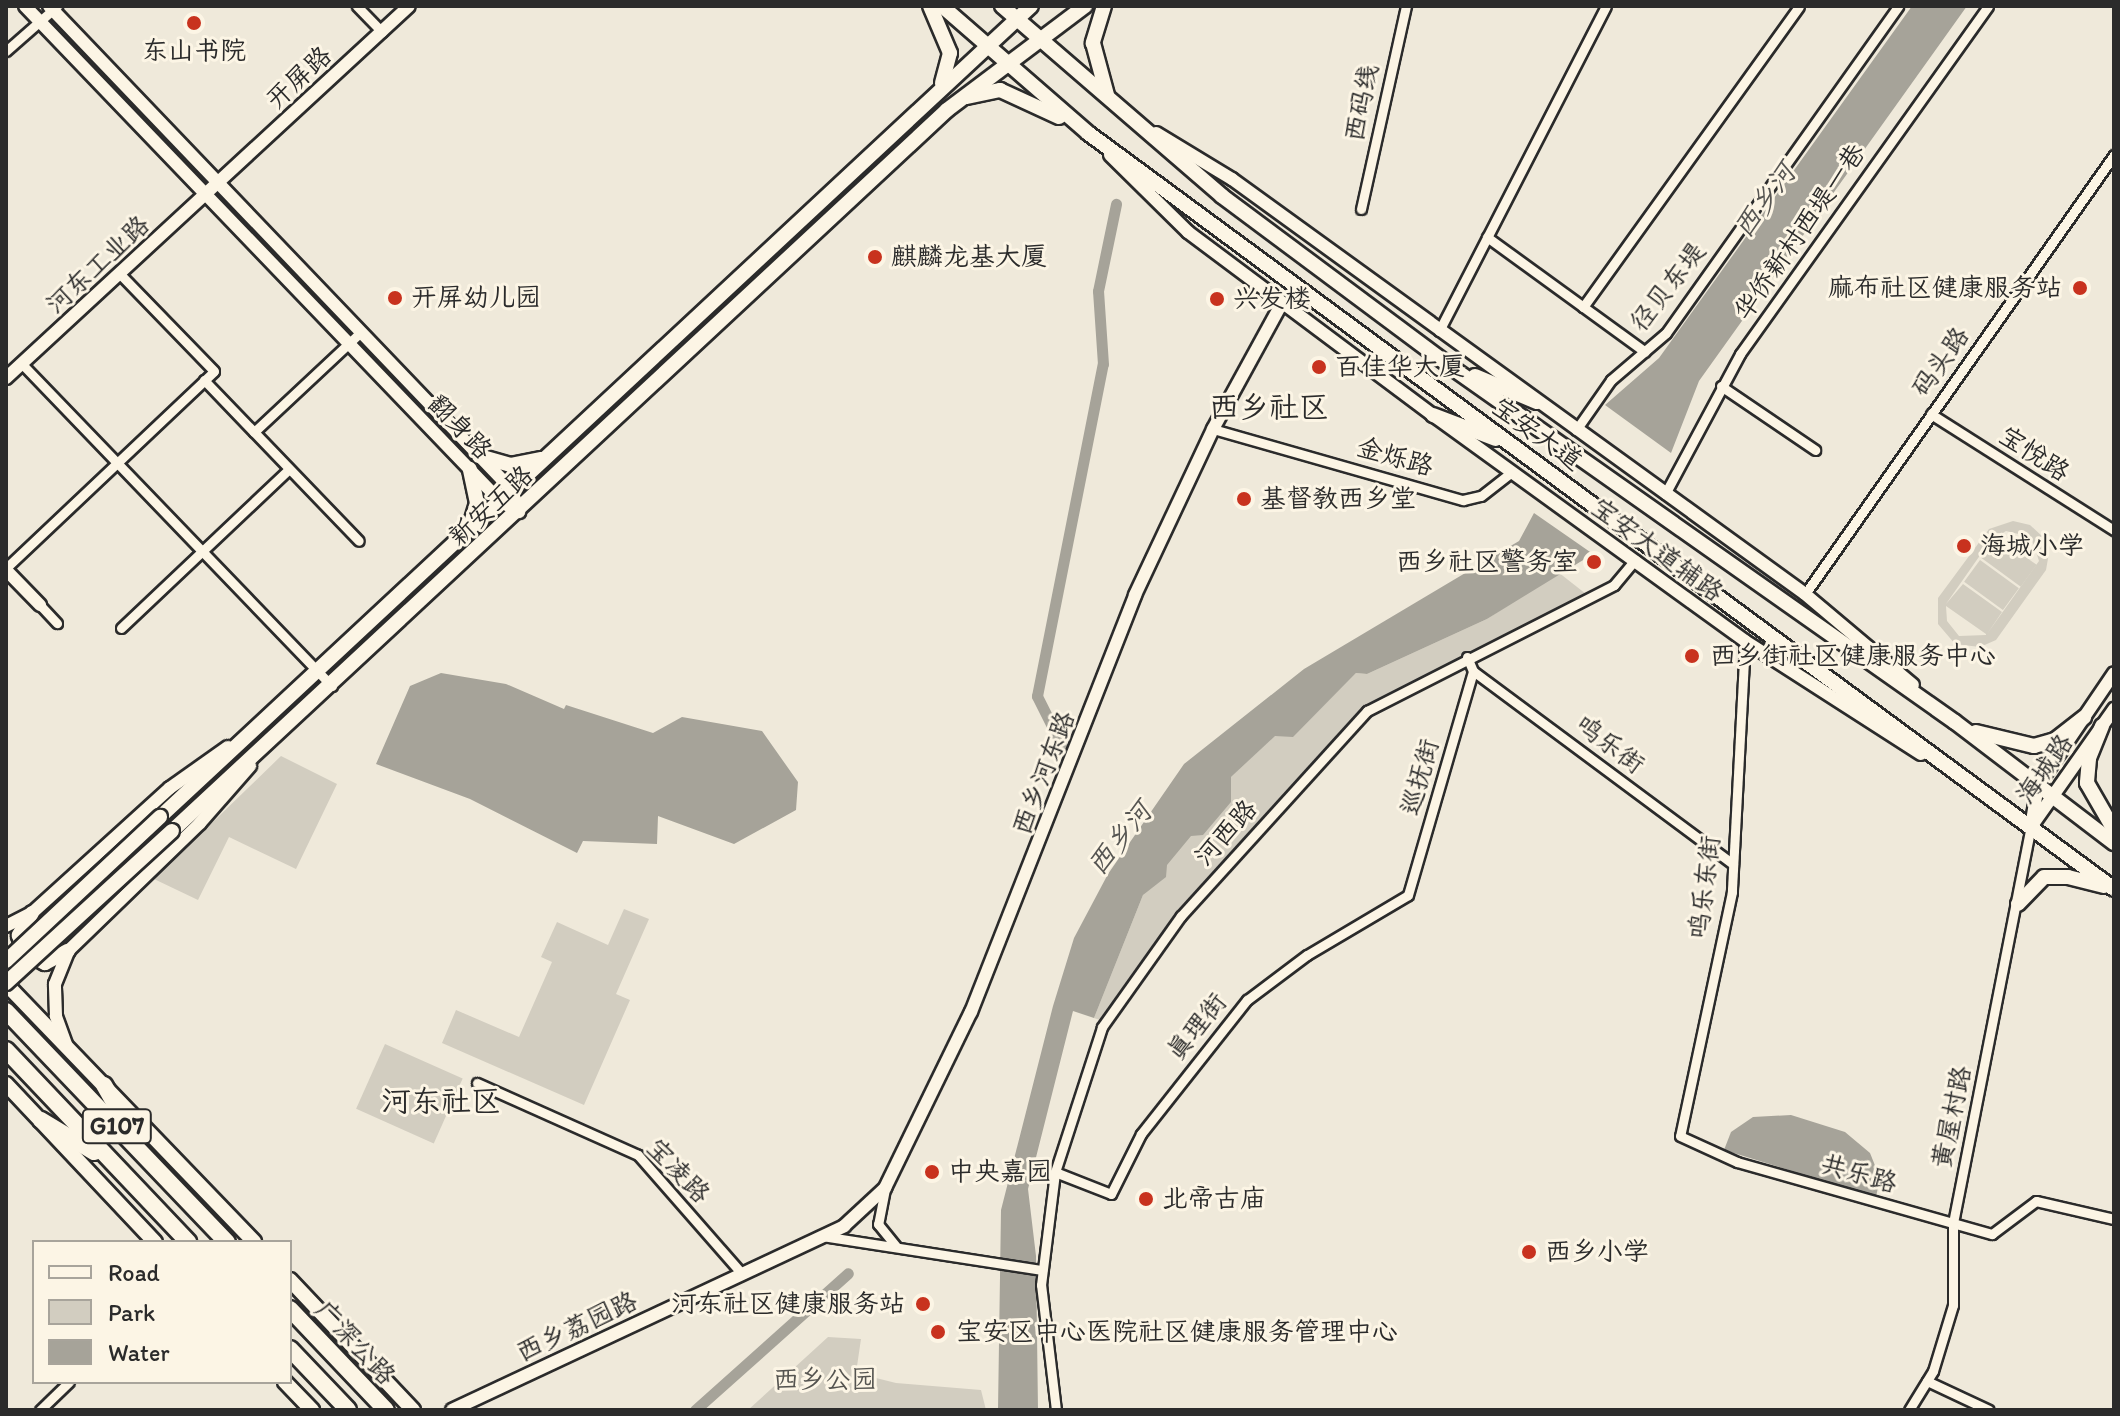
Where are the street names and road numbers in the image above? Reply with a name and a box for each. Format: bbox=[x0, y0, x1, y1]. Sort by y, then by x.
street label: 开屏路 bbox=[260, 40, 338, 116]
street label: 西码线 bbox=[1339, 62, 1385, 144]
street label: 华侨新村西堤一巷 bbox=[1728, 138, 1872, 326]
street label: 河东工业路 bbox=[40, 209, 156, 321]
street label: 径贝东堤 bbox=[1624, 236, 1712, 338]
street label: 码头路 bbox=[1906, 321, 1976, 403]
street label: 翻身路 bbox=[422, 388, 498, 466]
street label: 宝安大道 bbox=[1486, 391, 1588, 477]
street label: 宝悦路 bbox=[1993, 420, 2075, 488]
street label: 金烁路 bbox=[1353, 431, 1437, 483]
street label: 新安五路 bbox=[442, 459, 540, 553]
street label: 宝安大道辅路 bbox=[1585, 492, 1729, 608]
street label: 西乡河东路 bbox=[1006, 707, 1082, 839]
street label: 鸣乐街 bbox=[1569, 709, 1651, 781]
street label: 海城路 bbox=[2010, 728, 2080, 810]
street label: 巡抚街 bbox=[1394, 735, 1446, 819]
street label: 河西路 bbox=[1188, 794, 1264, 872]
street label: 鸣乐东街 bbox=[1683, 833, 1727, 941]
street label: 真理街 bbox=[1160, 987, 1234, 1067]
street label: 黄屋村路 bbox=[1926, 1063, 1978, 1171]
road number: G107 bbox=[81, 1106, 153, 1146]
street label: 宝凌路 bbox=[640, 1132, 716, 1210]
street label: 共乐路 bbox=[1817, 1148, 1901, 1200]
street label: 西乡荔园路 bbox=[511, 1285, 643, 1369]
street label: 广深公路 bbox=[308, 1294, 402, 1392]

